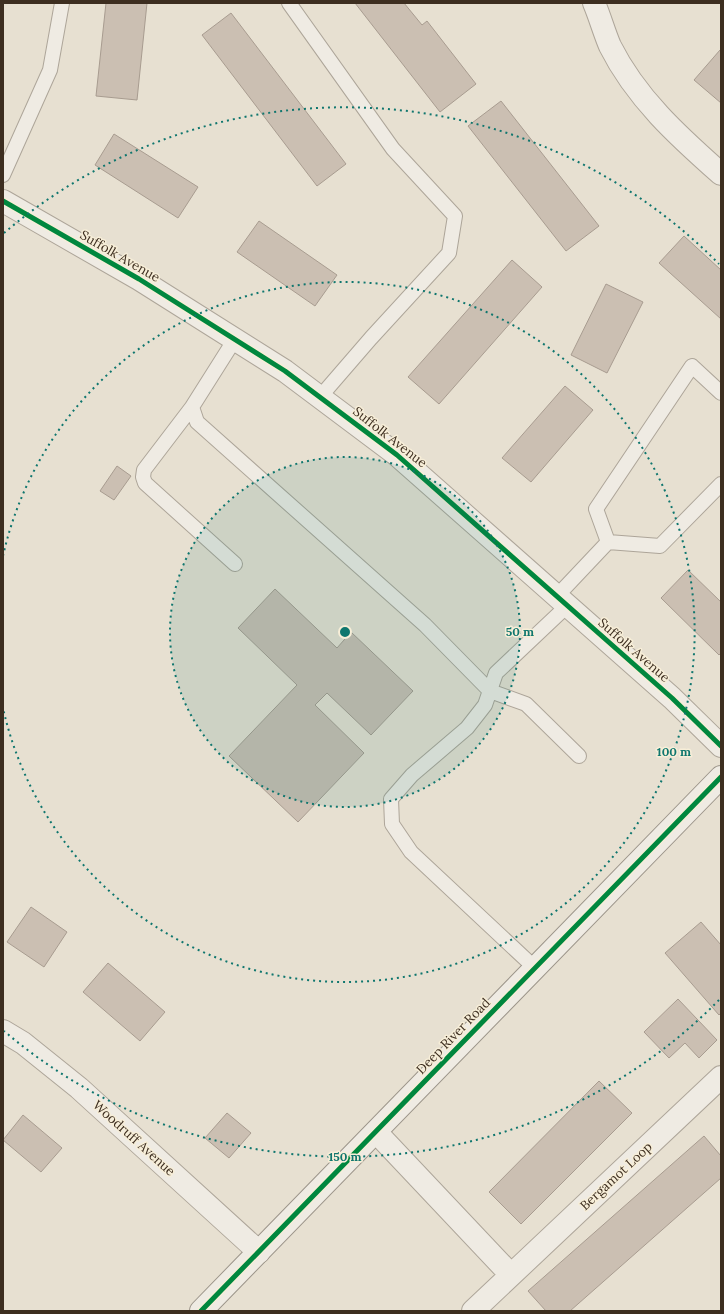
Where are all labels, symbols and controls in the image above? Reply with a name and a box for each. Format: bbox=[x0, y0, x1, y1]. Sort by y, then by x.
street label: Suffolk Avenue bbox=[77, 226, 163, 286]
street label: Suffolk Avenue bbox=[349, 403, 431, 471]
street label: Suffolk Avenue bbox=[595, 614, 673, 686]
text: 50 m bbox=[506, 624, 534, 639]
centre of rings bbox=[338, 625, 352, 639]
text: 100 m bbox=[657, 744, 691, 759]
street label: Deep River Road bbox=[412, 994, 494, 1078]
street label: Woodruff Avenue bbox=[89, 1096, 179, 1180]
street label: Bergamot Loop bbox=[576, 1138, 656, 1214]
text: 150 m bbox=[328, 1149, 362, 1164]

